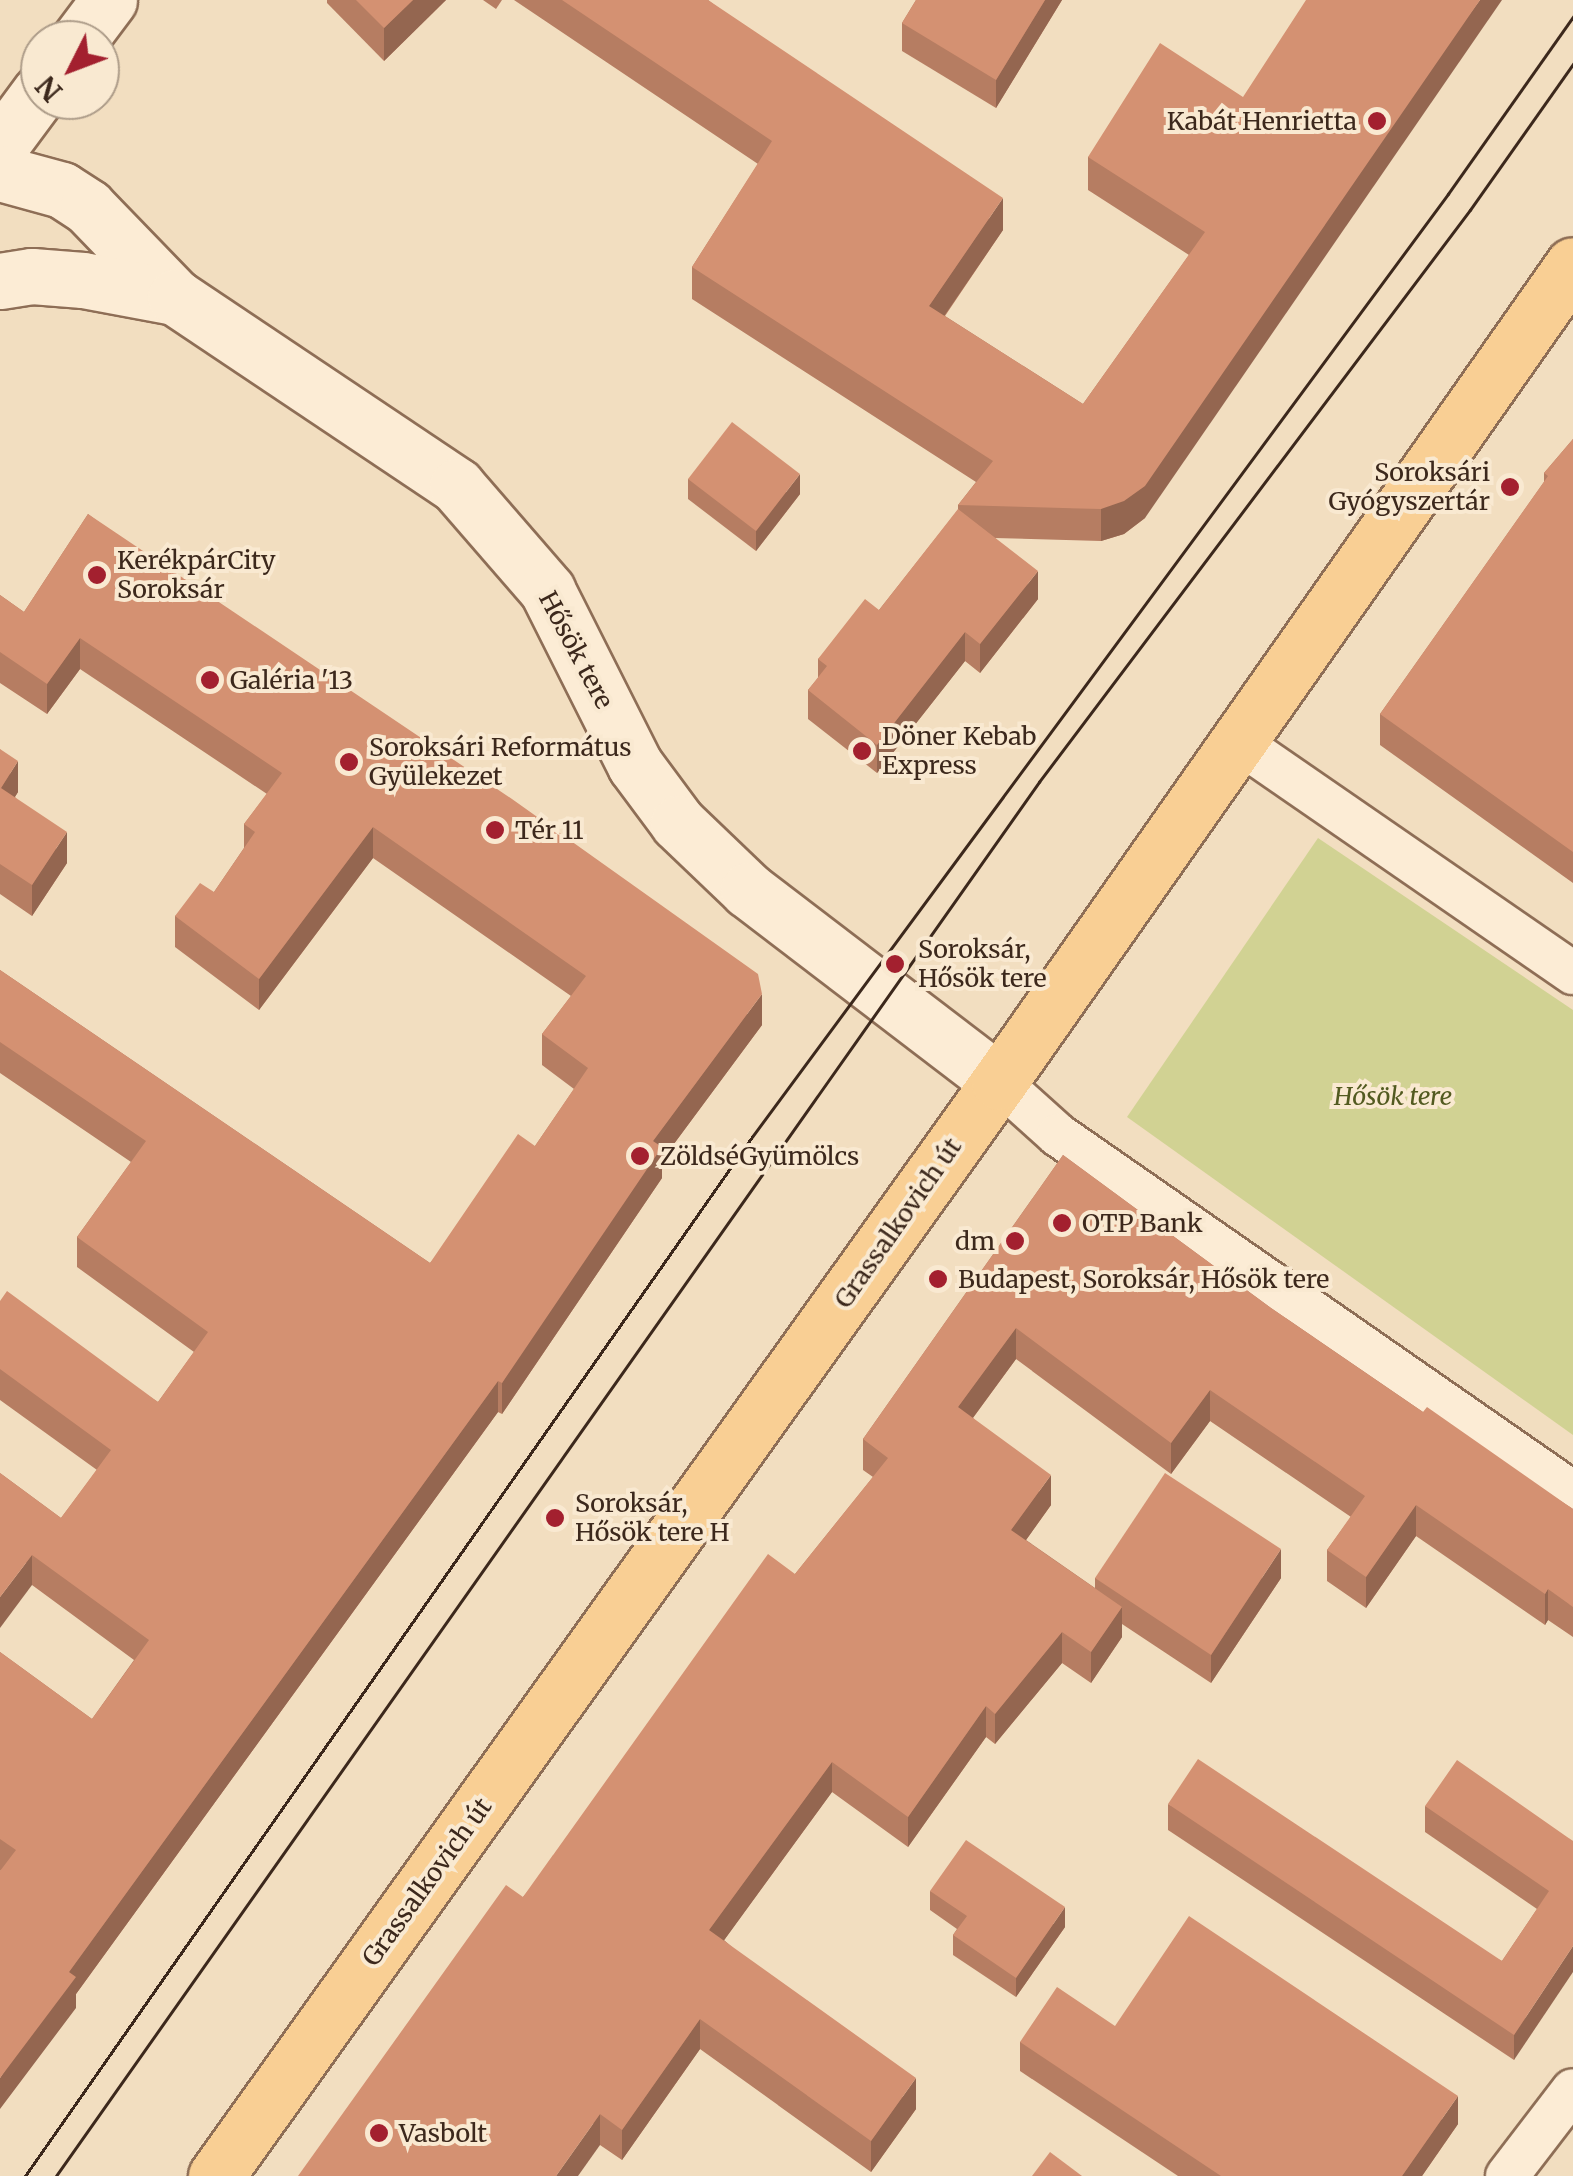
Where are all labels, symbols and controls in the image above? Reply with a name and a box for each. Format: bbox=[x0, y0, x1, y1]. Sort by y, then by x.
north arrow bbox=[20, 20, 120, 120]
text: N bbox=[28, 68, 70, 109]
place label: Kabát Henrietta bbox=[1167, 106, 1357, 136]
marker: Kabát Henrietta bbox=[1366, 110, 1388, 132]
place label: Soroksári Gyógyszertár bbox=[1329, 458, 1490, 517]
marker: Soroksári Gyógyszertár bbox=[1499, 476, 1521, 498]
place label: KerékpárCity Soroksár bbox=[117, 546, 276, 605]
marker: KerékpárCity Soroksár bbox=[86, 564, 108, 586]
street label: Hősök tere bbox=[533, 586, 619, 714]
place label: Galéria '13 bbox=[230, 665, 353, 695]
marker: Galéria '13 bbox=[199, 669, 221, 691]
place label: Döner Kebab Express bbox=[882, 722, 1037, 781]
place label: Soroksári Református Gyülekezet bbox=[369, 733, 632, 792]
marker: Döner Kebab Express bbox=[851, 740, 873, 762]
marker: Soroksári Református Gyülekezet bbox=[338, 751, 360, 773]
place label: Tér 11 bbox=[515, 815, 584, 845]
marker: Tér 11 bbox=[484, 819, 506, 841]
place label: Soroksár, Hősök tere bbox=[918, 935, 1047, 994]
marker: Soroksár, Hősök tere bbox=[882, 951, 908, 977]
park label: Hősök tere bbox=[1334, 1081, 1452, 1111]
street label: Grassalkovich út bbox=[828, 1132, 968, 1314]
place label: ZöldséGyümölcs bbox=[660, 1141, 859, 1171]
marker: ZöldséGyümölcs bbox=[629, 1145, 651, 1167]
place label: OTP Bank bbox=[1082, 1208, 1203, 1238]
marker: OTP Bank bbox=[1051, 1212, 1073, 1234]
place label: dm bbox=[955, 1226, 995, 1256]
marker: dm bbox=[1004, 1230, 1026, 1252]
place label: Budapest, Soroksár, Hősök tere bbox=[958, 1264, 1329, 1294]
marker: Budapest, Soroksár, Hősök tere bbox=[927, 1268, 949, 1290]
place label: Soroksár, Hősök tere H bbox=[575, 1489, 730, 1548]
marker: Soroksár, Hősök tere H bbox=[544, 1507, 566, 1529]
street label: Grassalkovich út bbox=[356, 1792, 498, 1972]
place label: Vasbolt bbox=[399, 2118, 487, 2148]
marker: Vasbolt bbox=[368, 2122, 390, 2144]

